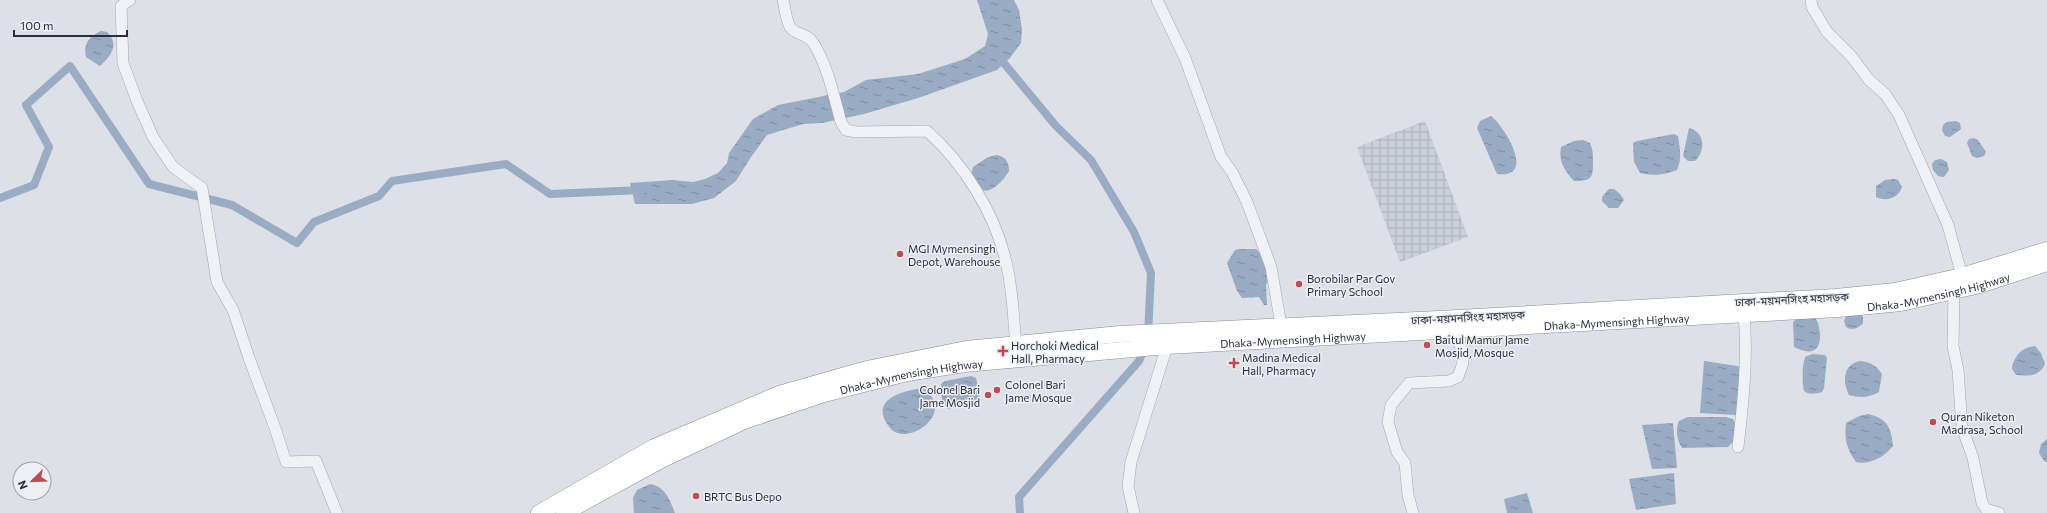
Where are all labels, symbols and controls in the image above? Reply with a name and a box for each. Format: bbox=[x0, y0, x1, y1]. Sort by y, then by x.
scale bar bbox=[14, 12, 127, 38]
text: 100 m bbox=[20, 18, 54, 32]
place label: MGI Mymensingh Depot, Warehouse bbox=[908, 242, 1000, 268]
marker: MGI Mymensingh Depot, Warehouse bbox=[895, 249, 905, 259]
street label: Dhaka-Mymensingh Highway bbox=[1866, 269, 2012, 313]
place label: Borobilar Par Gov Primary School bbox=[1307, 272, 1395, 298]
marker: Borobilar Par Gov Primary School bbox=[1294, 279, 1304, 289]
street label: ঢাকা-ময়মনসিংহ মহাসড়ক bbox=[1734, 290, 1849, 309]
street label: ঢাকা-ময়মনসিংহ মহাসড়ক bbox=[1410, 308, 1525, 327]
street label: Dhaka-Mymensingh Highway bbox=[1543, 311, 1690, 332]
street label: Dhaka-Mymensingh Highway bbox=[1220, 329, 1367, 350]
place label: Baitul Mamur Jame Mosjid, Mosque bbox=[1435, 333, 1529, 359]
place label: Horchoki Medical Hall, Pharmacy bbox=[1011, 339, 1099, 365]
marker: Baitul Mamur Jame Mosjid, Mosque bbox=[1422, 340, 1432, 350]
marker: Horchoki Medical Hall, Pharmacy bbox=[998, 346, 1008, 356]
place label: Madina Medical Hall, Pharmacy bbox=[1242, 351, 1321, 377]
street label: Dhaka-Mymensingh Highway bbox=[838, 356, 984, 396]
marker: Madina Medical Hall, Pharmacy bbox=[1229, 358, 1239, 368]
place label: Colonel Bari Jame Mosque bbox=[1005, 378, 1072, 405]
place label: Colonel Bari Jame Mosjid bbox=[919, 383, 980, 410]
marker: Colonel Bari Jame Mosque bbox=[992, 385, 1002, 395]
marker: Colonel Bari Jame Mosjid bbox=[983, 390, 993, 400]
place label: Quran Niketon Madrasa, School bbox=[1941, 410, 2023, 436]
marker: Quran Niketon Madrasa, School bbox=[1928, 417, 1938, 427]
north arrow bbox=[12, 461, 52, 501]
text: N bbox=[15, 479, 30, 491]
place label: BRTC Bus Depo bbox=[704, 490, 782, 503]
marker: BRTC Bus Depo bbox=[691, 491, 701, 501]

